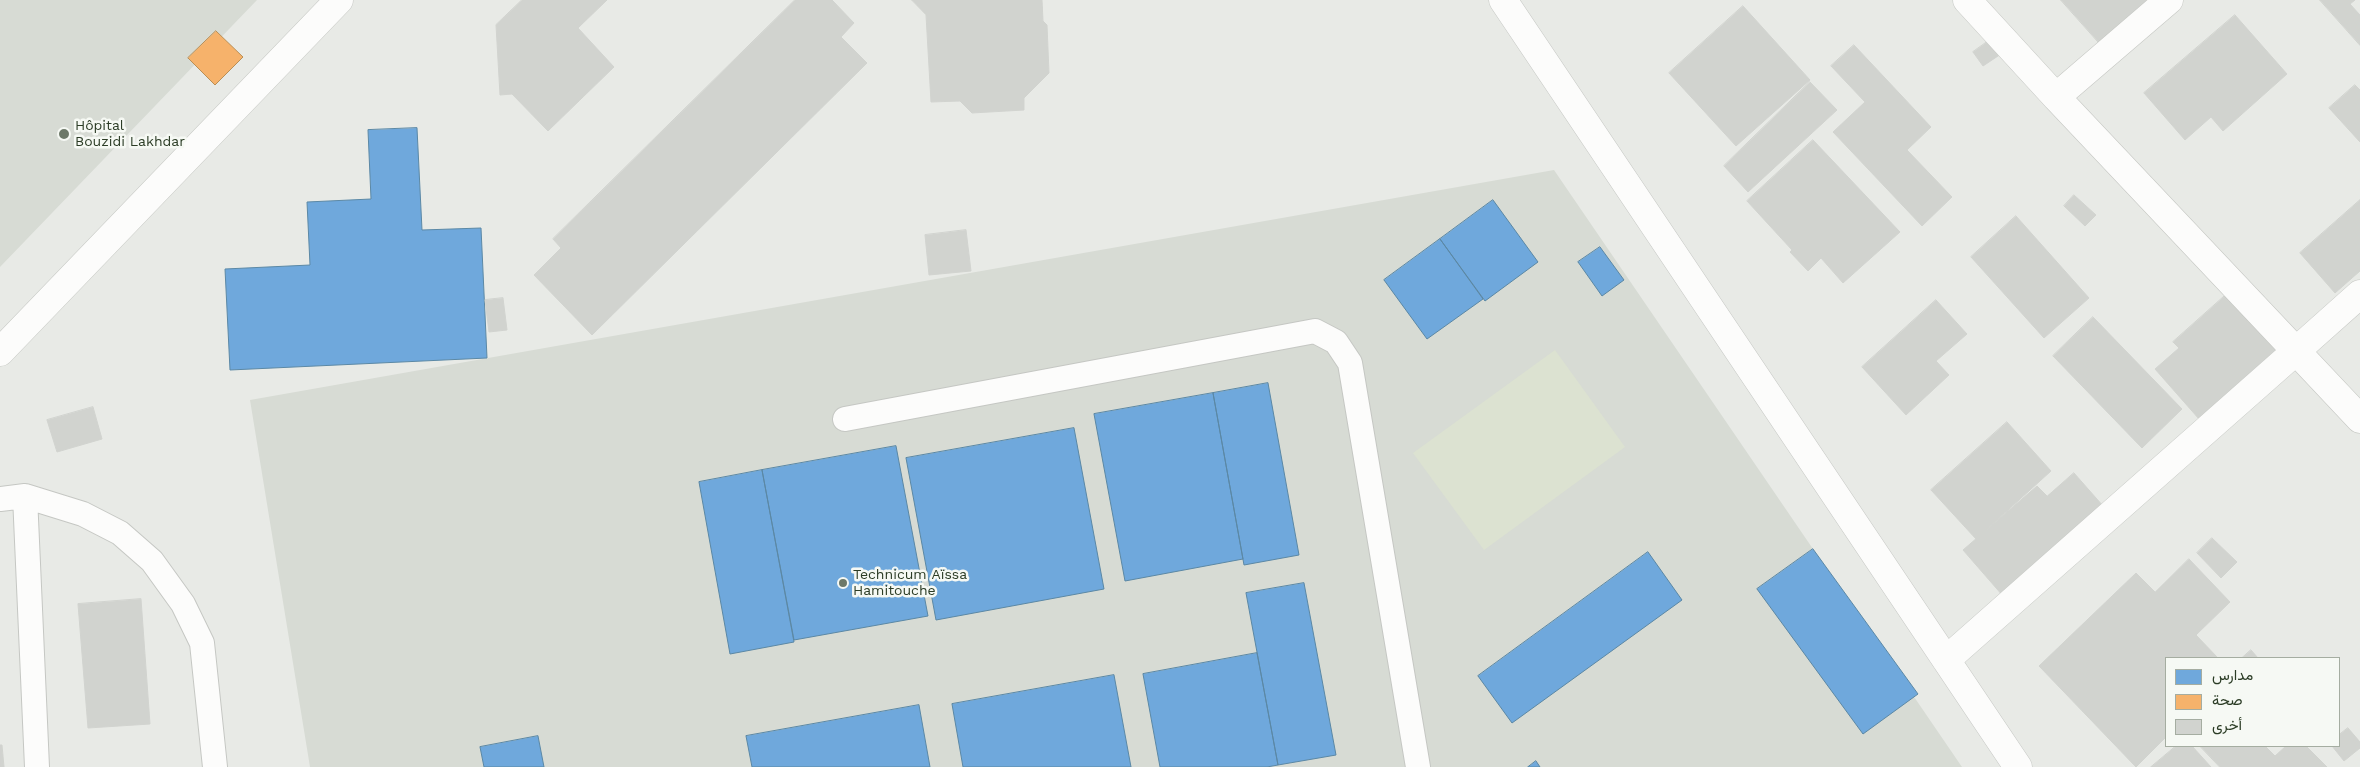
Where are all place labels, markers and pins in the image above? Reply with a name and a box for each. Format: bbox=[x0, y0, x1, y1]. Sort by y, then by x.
place label: Hôpital Bouzidi Lakhdar bbox=[75, 118, 185, 150]
marker: Hôpital Bouzidi Lakhdar bbox=[57, 127, 71, 141]
place label: Technicum Aïssa Hamitouche bbox=[853, 567, 967, 600]
marker: Technicum Aïssa Hamitouche bbox=[837, 577, 849, 589]

